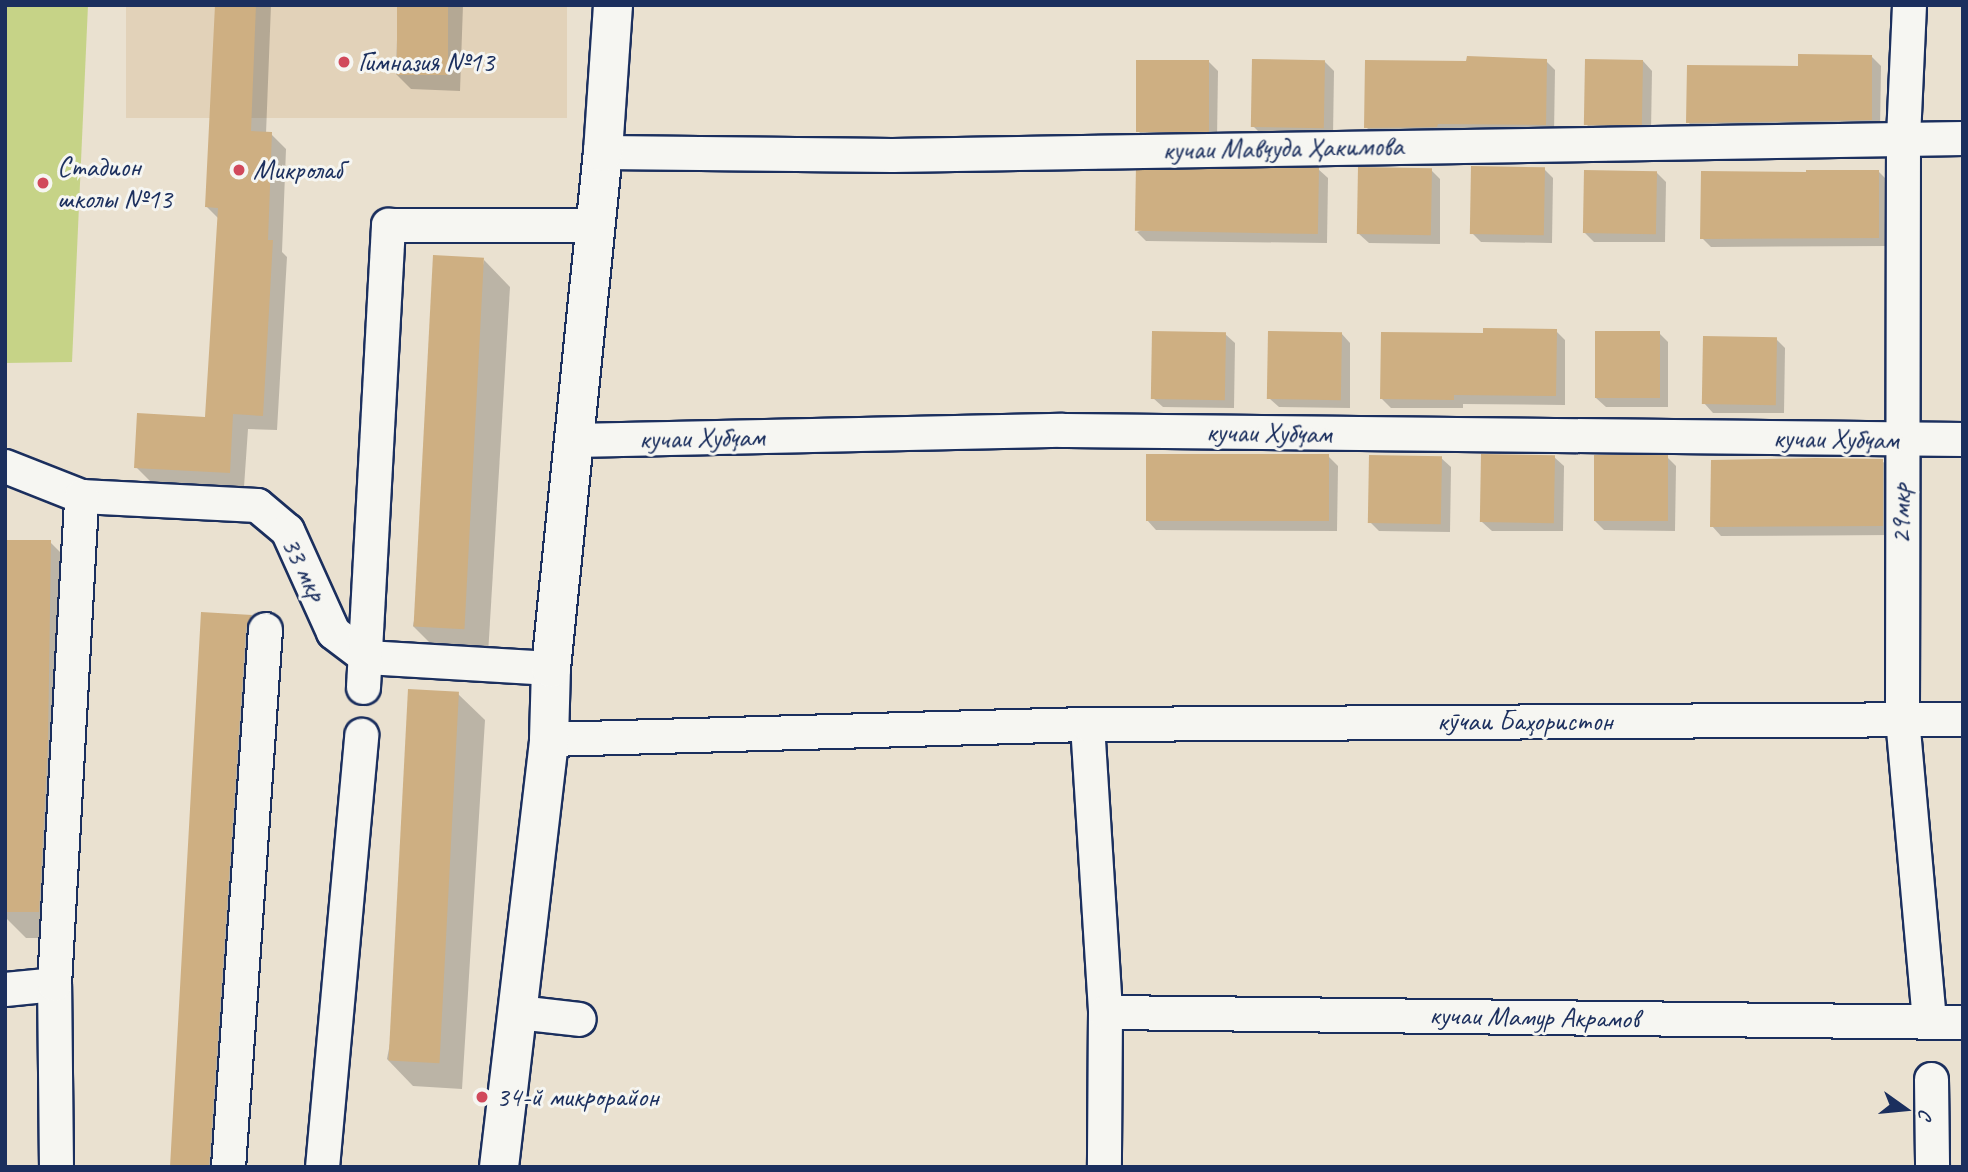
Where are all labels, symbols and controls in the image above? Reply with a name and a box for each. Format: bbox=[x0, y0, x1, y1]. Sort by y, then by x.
place label: Гимназия №13 bbox=[358, 45, 494, 79]
marker: Гимназия №13 bbox=[336, 54, 352, 70]
street label: кучаи Мавҷуда Ҳакимова bbox=[1162, 129, 1404, 167]
place label: Стадион школы №13 bbox=[57, 150, 172, 216]
place label: Микролаб bbox=[253, 153, 343, 187]
marker: Микролаб bbox=[231, 162, 247, 178]
marker: Стадион школы №13 bbox=[35, 175, 51, 191]
street label: кучаи Хубҷам bbox=[1205, 415, 1333, 451]
street label: кучаи Хубҷам bbox=[638, 420, 766, 456]
street label: кучаи Хубҷам bbox=[1772, 421, 1900, 457]
street label: 29мкр bbox=[1884, 484, 1918, 544]
street label: 33 мкр bbox=[274, 531, 334, 607]
street label: кӯчаи Баҳористон bbox=[1437, 704, 1613, 738]
street label: кучаи Мамур Акрамов bbox=[1428, 998, 1640, 1036]
north arrow bbox=[1870, 1074, 1940, 1144]
place label: 34-й микрорайон bbox=[496, 1080, 659, 1114]
marker: 34-й микрорайон bbox=[474, 1089, 490, 1105]
text: С bbox=[1912, 1107, 1938, 1122]

